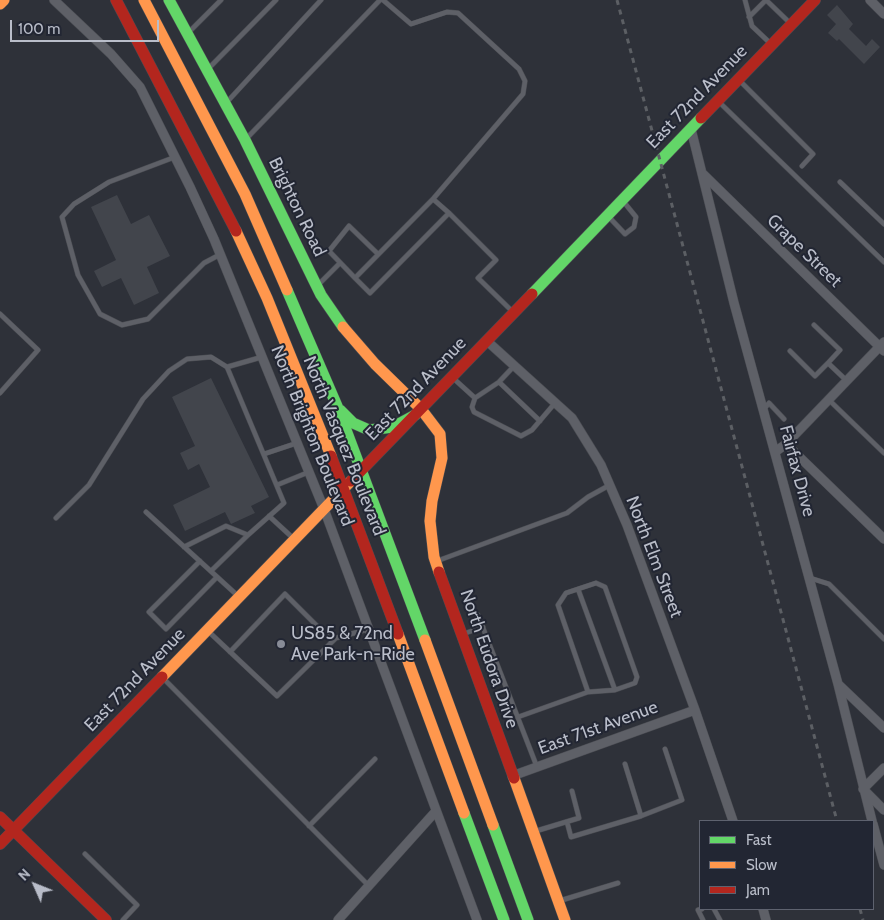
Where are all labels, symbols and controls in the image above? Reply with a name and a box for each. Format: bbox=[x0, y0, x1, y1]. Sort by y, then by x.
scale bar bbox=[12, 10, 161, 42]
text: 100 m bbox=[18, 20, 60, 38]
street label: East 72nd Avenue bbox=[642, 41, 752, 153]
street label: Brighton Road bbox=[264, 154, 330, 260]
street label: Grape Street bbox=[762, 210, 846, 292]
street label: East 72nd Avenue bbox=[361, 333, 471, 445]
street label: North Brighton Boulevard bbox=[266, 343, 358, 529]
street label: North Vasquez Boulevard bbox=[298, 353, 390, 539]
street label: Fairfax Drive bbox=[774, 423, 820, 519]
street label: North Elm Street bbox=[621, 493, 687, 621]
street label: North Eudora Drive bbox=[455, 587, 523, 731]
place label: US85 & 72nd Ave Park-n-Ride bbox=[291, 623, 415, 666]
street label: East 72nd Avenue bbox=[80, 624, 190, 736]
marker: US85 & 72nd Ave Park-n-Ride bbox=[275, 638, 287, 650]
street label: East 71st Avenue bbox=[535, 696, 661, 760]
legend bbox=[699, 820, 874, 910]
text: Fast bbox=[746, 831, 771, 849]
text: Slow bbox=[746, 856, 777, 874]
north arrow bbox=[10, 860, 60, 910]
text: N bbox=[14, 865, 34, 884]
text: Jam bbox=[746, 881, 770, 899]

